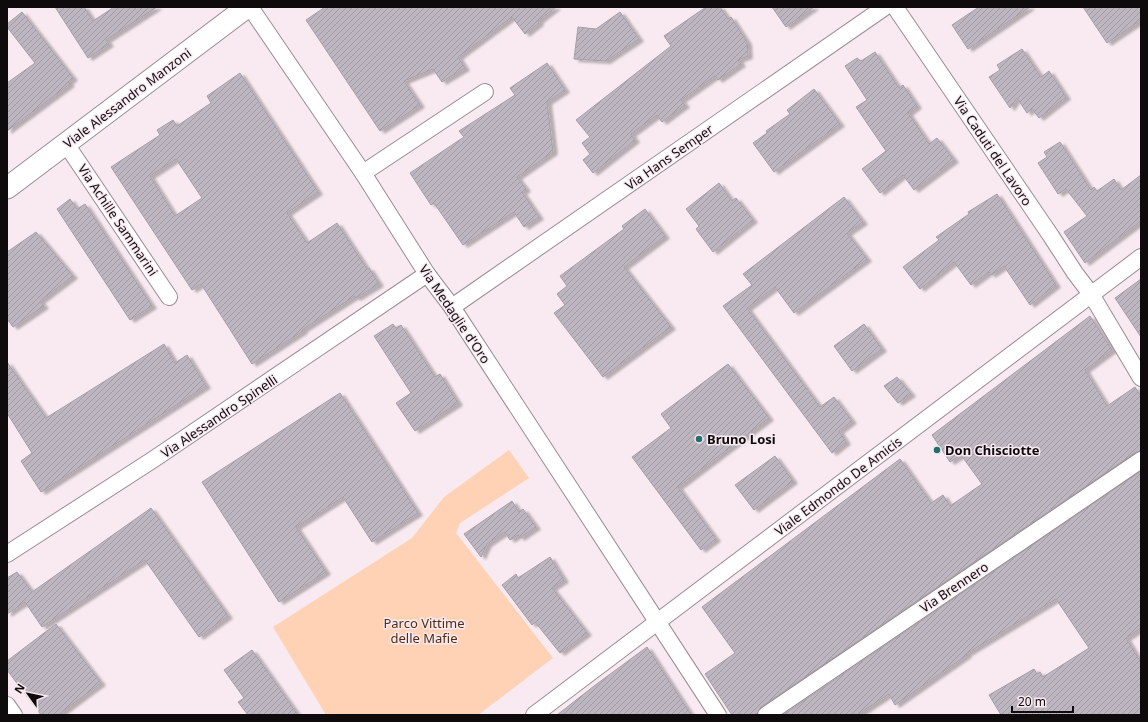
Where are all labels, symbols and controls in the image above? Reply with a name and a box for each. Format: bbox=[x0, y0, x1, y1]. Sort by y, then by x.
street label: Viale Alessandro Manzoni bbox=[59, 44, 195, 152]
street label: Via Caduti del Lavoro bbox=[950, 93, 1036, 209]
street label: Via Hans Semper bbox=[621, 120, 717, 194]
street label: Via Achille Sammarini bbox=[74, 161, 162, 279]
street label: Via Medaglie d'Oro bbox=[415, 261, 495, 367]
street label: Via Alessandro Spinelli bbox=[157, 370, 281, 462]
place label: Bruno Losi bbox=[707, 430, 776, 448]
street label: Viale Edmondo De Amicis bbox=[771, 432, 905, 540]
marker: Bruno Losi bbox=[694, 434, 704, 444]
place label: Don Chisciotte bbox=[945, 441, 1040, 459]
marker: Don Chisciotte bbox=[932, 445, 942, 455]
street label: Via Brennero bbox=[916, 557, 992, 617]
park label: Parco Vittime delle Mafie bbox=[383, 614, 465, 647]
north arrow bbox=[8, 674, 48, 714]
text: N bbox=[10, 680, 28, 696]
scale bar bbox=[1012, 688, 1073, 714]
text: 20 m bbox=[1018, 693, 1046, 710]

